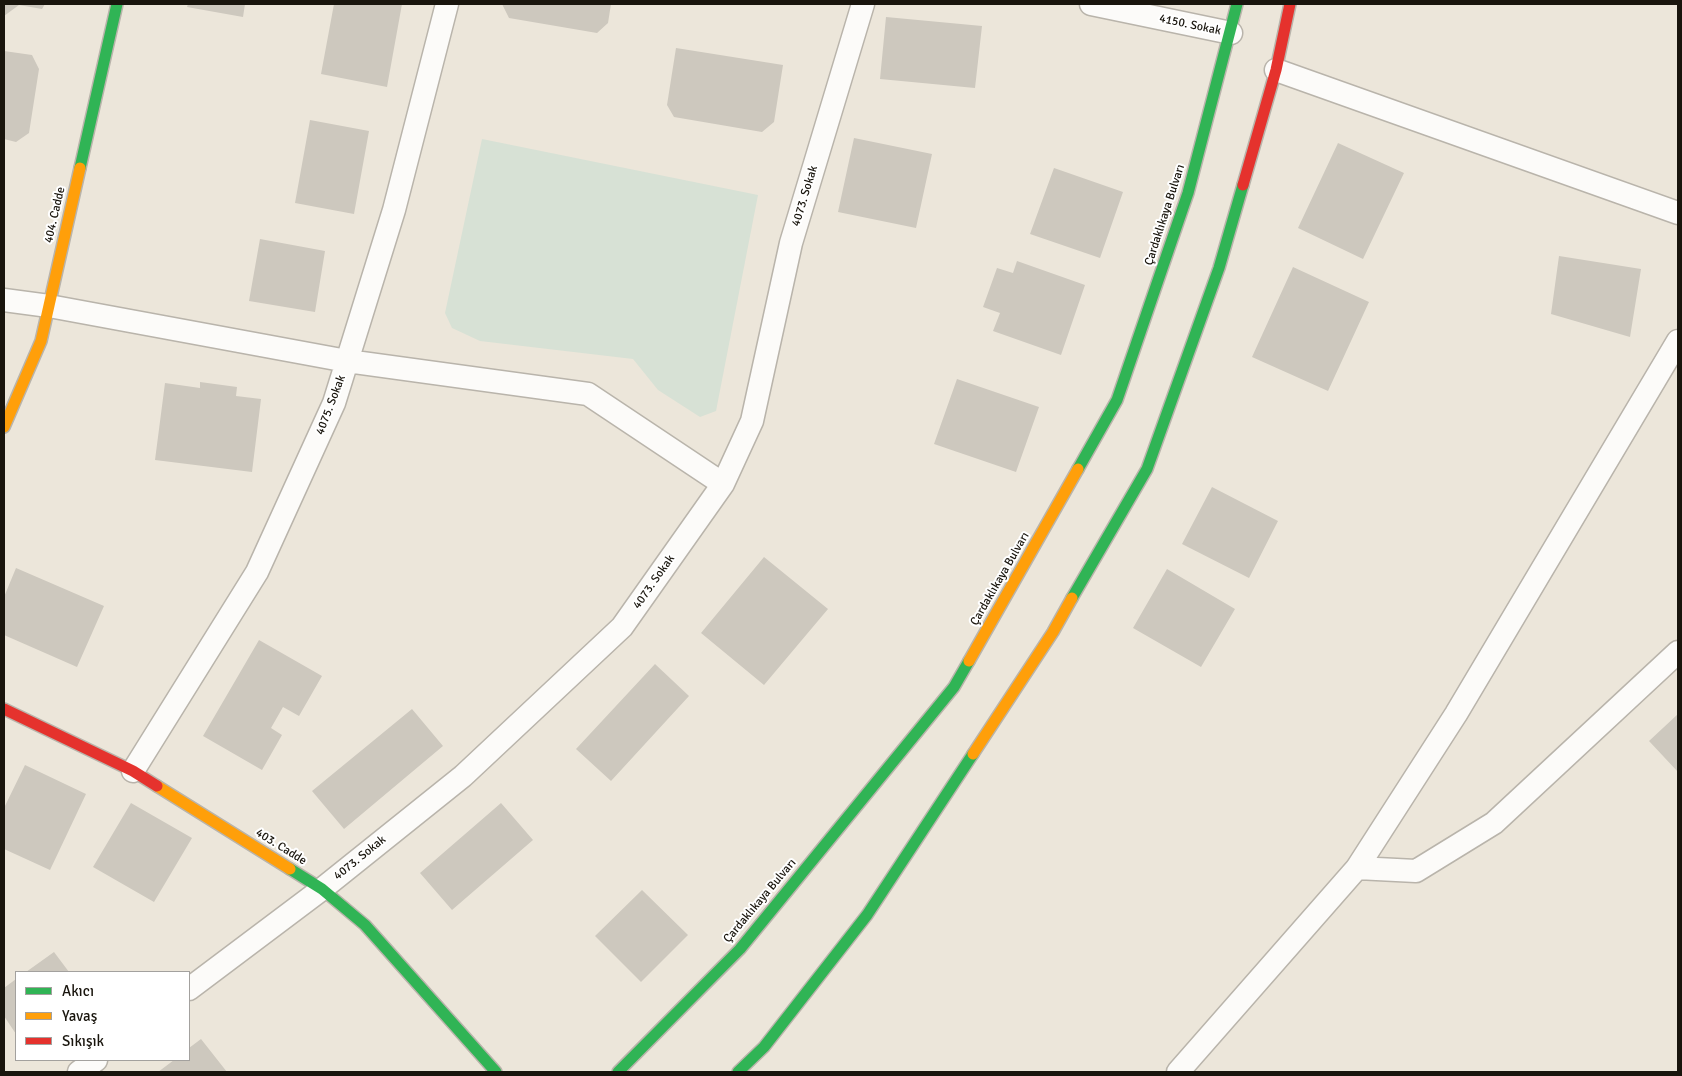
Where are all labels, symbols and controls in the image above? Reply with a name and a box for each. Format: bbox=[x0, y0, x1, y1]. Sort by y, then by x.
street label: 4150. Sokak bbox=[1158, 11, 1222, 39]
street label: Çardaklıkaya Bulvarı bbox=[1142, 163, 1188, 267]
street label: 4073. Sokak bbox=[789, 164, 821, 228]
street label: 404. Cadde bbox=[42, 186, 68, 244]
street label: 4075. Sokak bbox=[313, 373, 349, 437]
street label: Çardaklıkaya Bulvarı bbox=[967, 530, 1033, 628]
street label: 4073. Sokak bbox=[630, 552, 678, 612]
street label: 403. Cadde bbox=[253, 826, 309, 868]
street label: 4073. Sokak bbox=[331, 833, 389, 883]
street label: Çardaklıkaya Bulvarı bbox=[721, 856, 799, 946]
legend bbox=[15, 971, 190, 1061]
text: Akıcı bbox=[62, 982, 94, 1000]
text: Yavaş bbox=[62, 1007, 97, 1025]
text: Sıkışık bbox=[62, 1032, 104, 1050]

